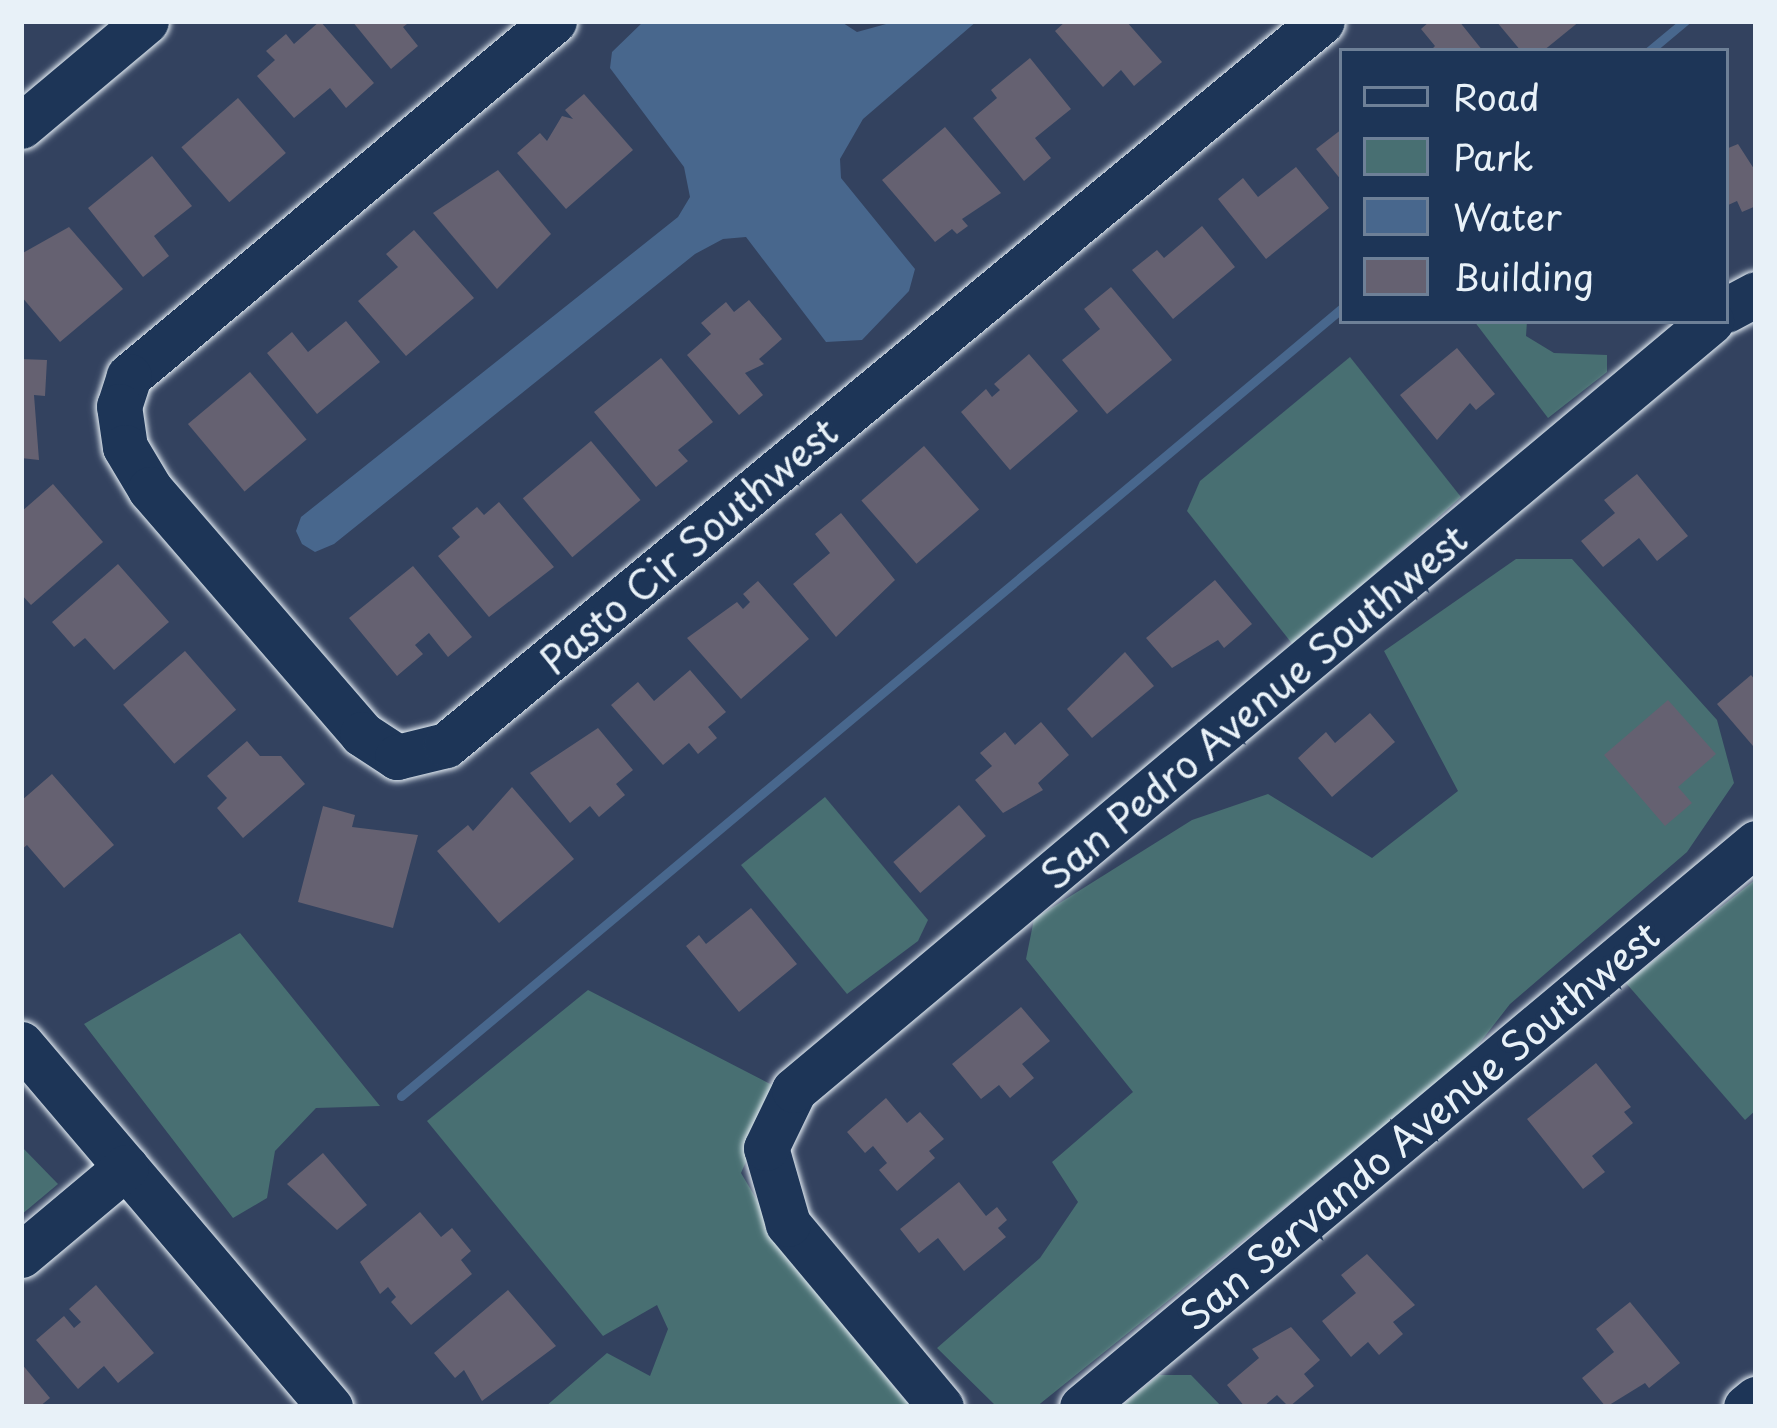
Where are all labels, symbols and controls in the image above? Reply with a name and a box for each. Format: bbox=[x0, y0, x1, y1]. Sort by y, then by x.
legend bbox=[1339, 48, 1729, 324]
text: Road bbox=[1453, 69, 1540, 123]
text: Park bbox=[1453, 129, 1533, 183]
text: Water bbox=[1453, 189, 1562, 243]
text: Building bbox=[1453, 249, 1594, 303]
street label: Pasto Cir Southwest bbox=[529, 406, 847, 684]
street label: San Pedro Avenue Southwest bbox=[1031, 514, 1475, 898]
street label: San Servando Avenue Southwest bbox=[1170, 911, 1668, 1339]

